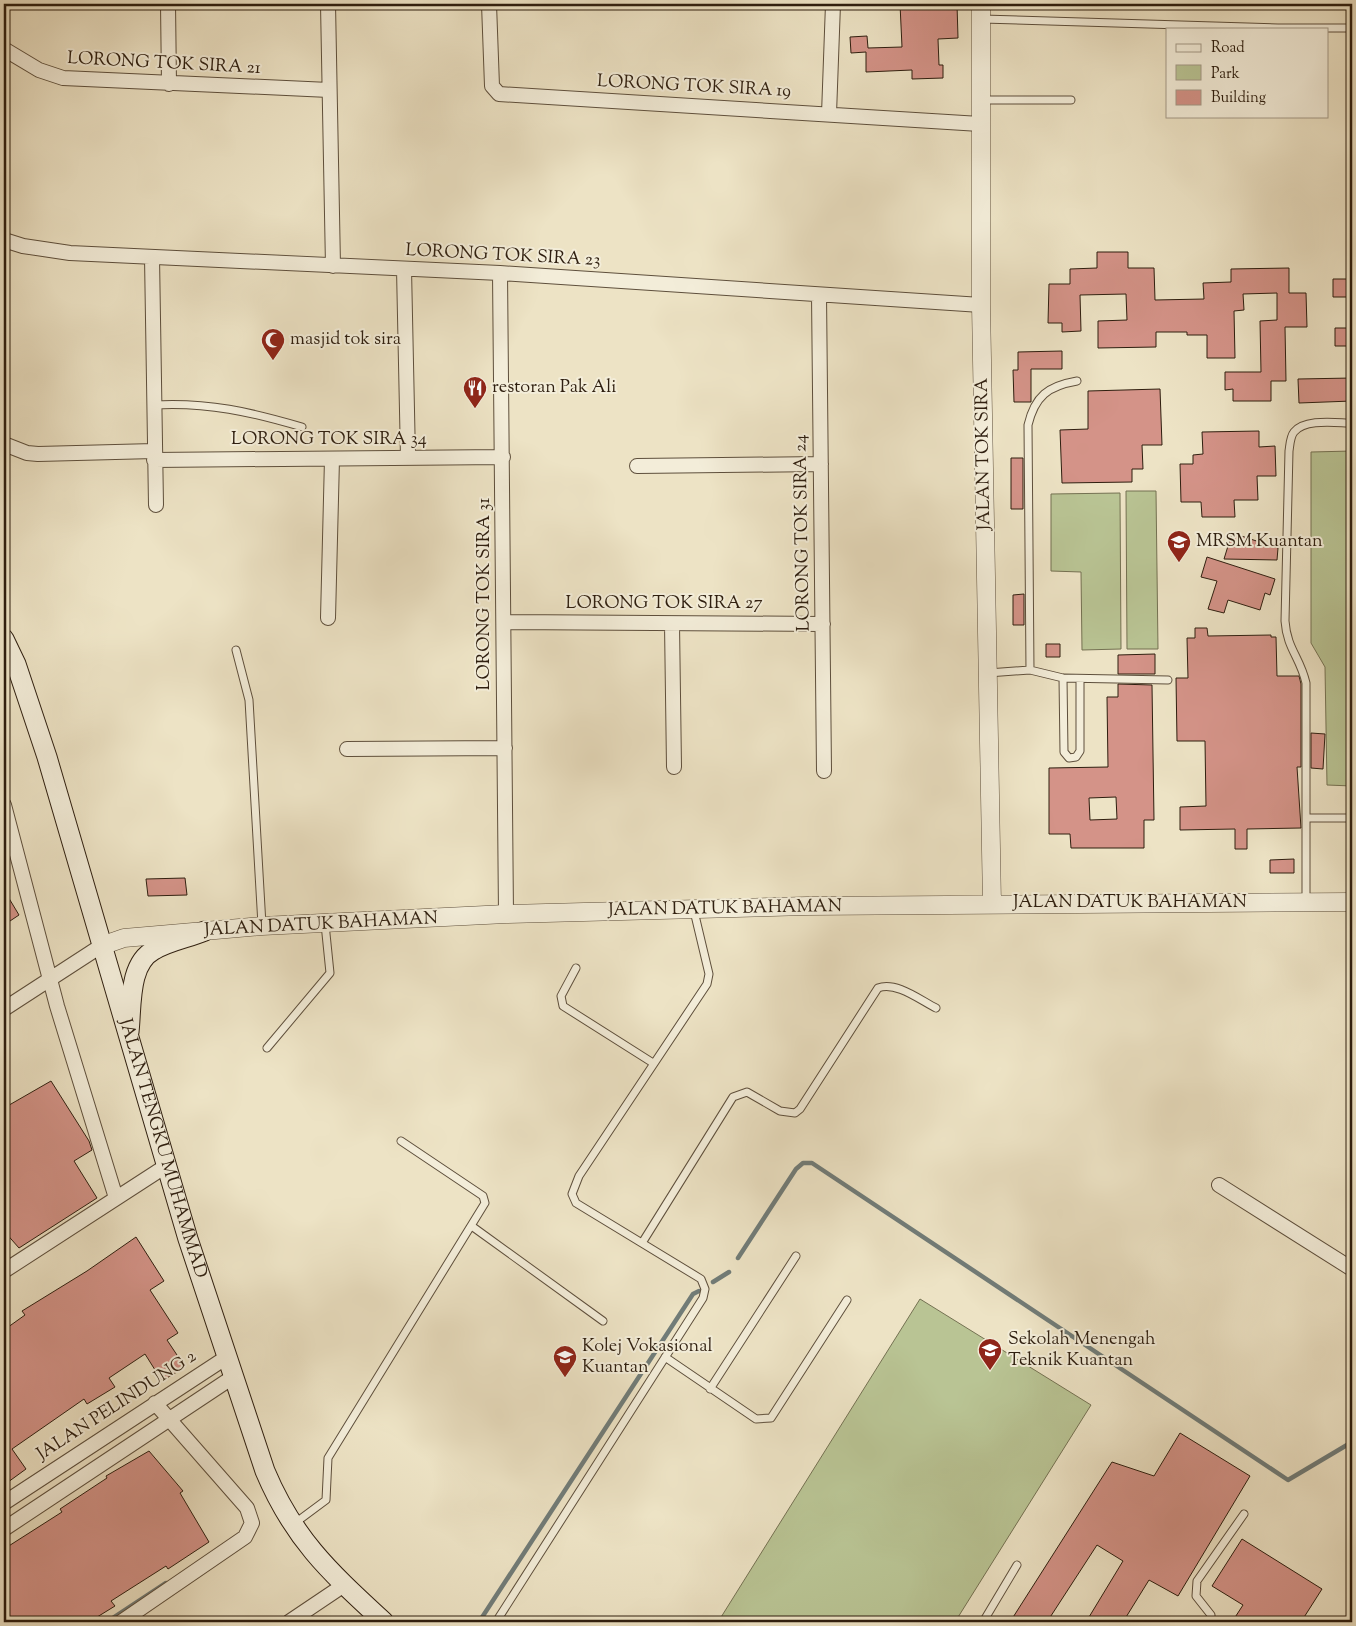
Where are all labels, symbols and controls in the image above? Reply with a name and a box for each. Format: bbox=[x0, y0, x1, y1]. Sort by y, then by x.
legend bbox=[1166, 28, 1328, 118]
text: Road bbox=[1211, 38, 1245, 59]
street label: LORONG TOK SIRA 21 bbox=[66, 46, 262, 82]
text: Park bbox=[1211, 64, 1240, 85]
street label: LORONG TOK SIRA 19 bbox=[596, 69, 792, 105]
text: Building bbox=[1211, 88, 1266, 109]
street label: LORONG TOK SIRA 23 bbox=[405, 238, 601, 274]
mosque icon: masjid tok sira bbox=[260, 327, 286, 361]
place label: masjid tok sira bbox=[290, 327, 401, 353]
restaurant icon: restoran Pak Ali bbox=[462, 375, 488, 409]
place label: restoran Pak Ali bbox=[492, 375, 616, 401]
street label: JALAN TOK SIRA bbox=[970, 377, 998, 531]
street label: LORONG TOK SIRA 34 bbox=[231, 427, 427, 453]
street label: LORONG TOK SIRA 24 bbox=[788, 434, 818, 632]
street label: LORONG TOK SIRA 31 bbox=[472, 498, 498, 690]
school or university icon: MRSM Kuantan bbox=[1166, 529, 1192, 563]
place label: MRSM Kuantan bbox=[1196, 529, 1323, 555]
street label: LORONG TOK SIRA 27 bbox=[566, 591, 762, 617]
street label: JALAN DATUK BAHAMAN bbox=[1012, 890, 1247, 916]
street label: JALAN DATUK BAHAMAN bbox=[607, 894, 842, 924]
street label: JALAN DATUK BAHAMAN bbox=[203, 906, 438, 944]
street label: JALAN TENGKU MUHAMMAD bbox=[111, 1015, 213, 1282]
place label: Sekolah Menengah Teknik Kuantan bbox=[1008, 1327, 1156, 1374]
place label: Kolej Vokasional Kuantan bbox=[582, 1334, 712, 1381]
school or university icon: Sekolah Menengah Teknik Kuantan bbox=[977, 1337, 1003, 1371]
street label: JALAN PELINDUNG 2 bbox=[31, 1344, 203, 1468]
school or university icon: Kolej Vokasional Kuantan bbox=[552, 1344, 578, 1378]

